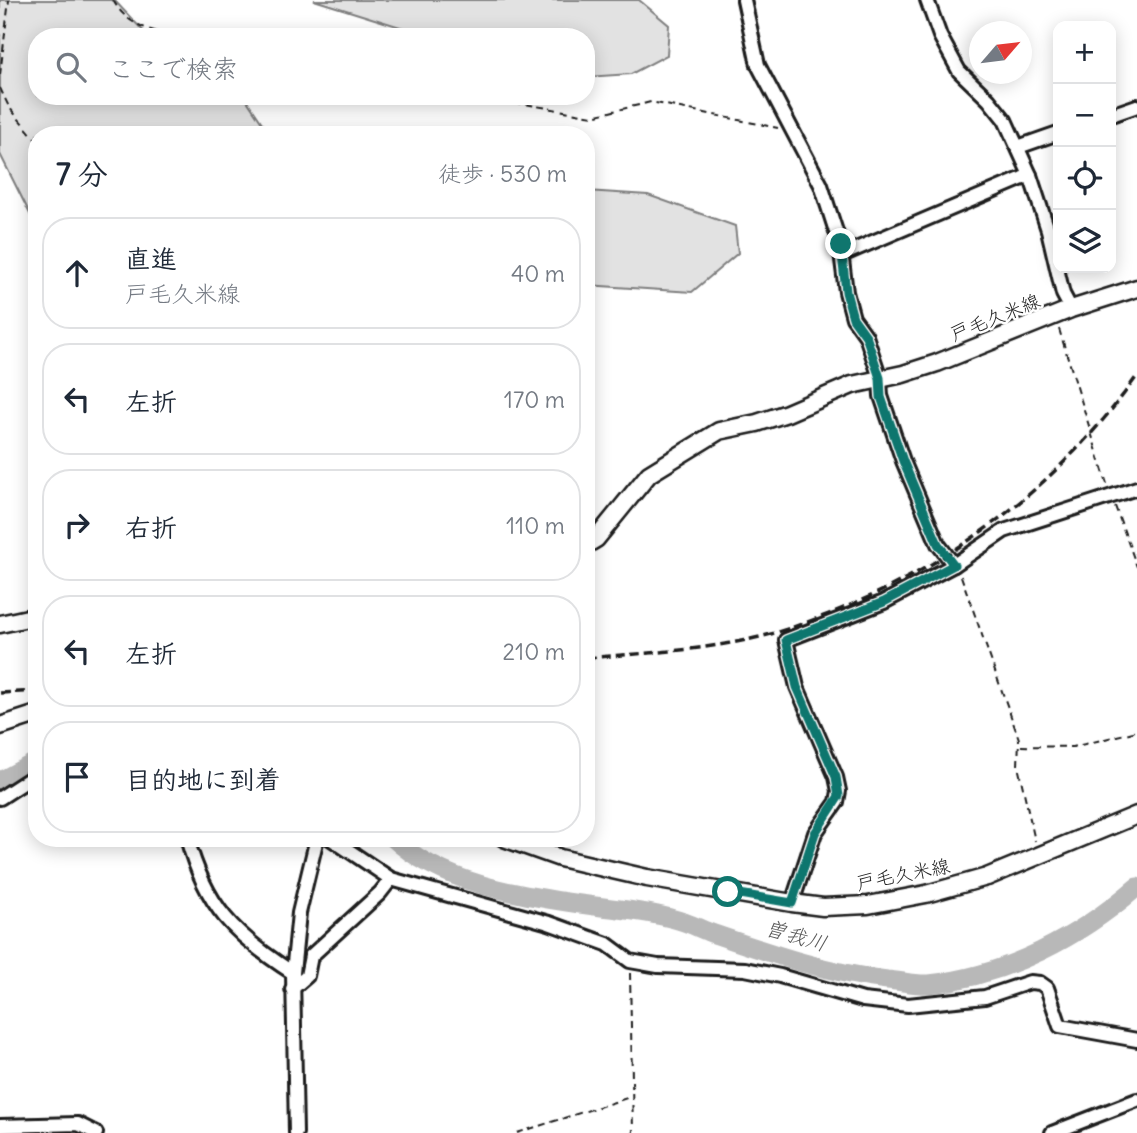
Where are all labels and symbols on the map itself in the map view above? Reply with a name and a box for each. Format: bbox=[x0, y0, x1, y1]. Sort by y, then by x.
north arrow bbox=[969, 21, 1032, 84]
route end bbox=[825, 228, 856, 259]
street label: 戸毛久米線 bbox=[946, 288, 1044, 346]
street label: 戸毛久米線 bbox=[854, 853, 952, 895]
route start bbox=[712, 876, 743, 907]
water label: 曽我川 bbox=[762, 914, 830, 957]

